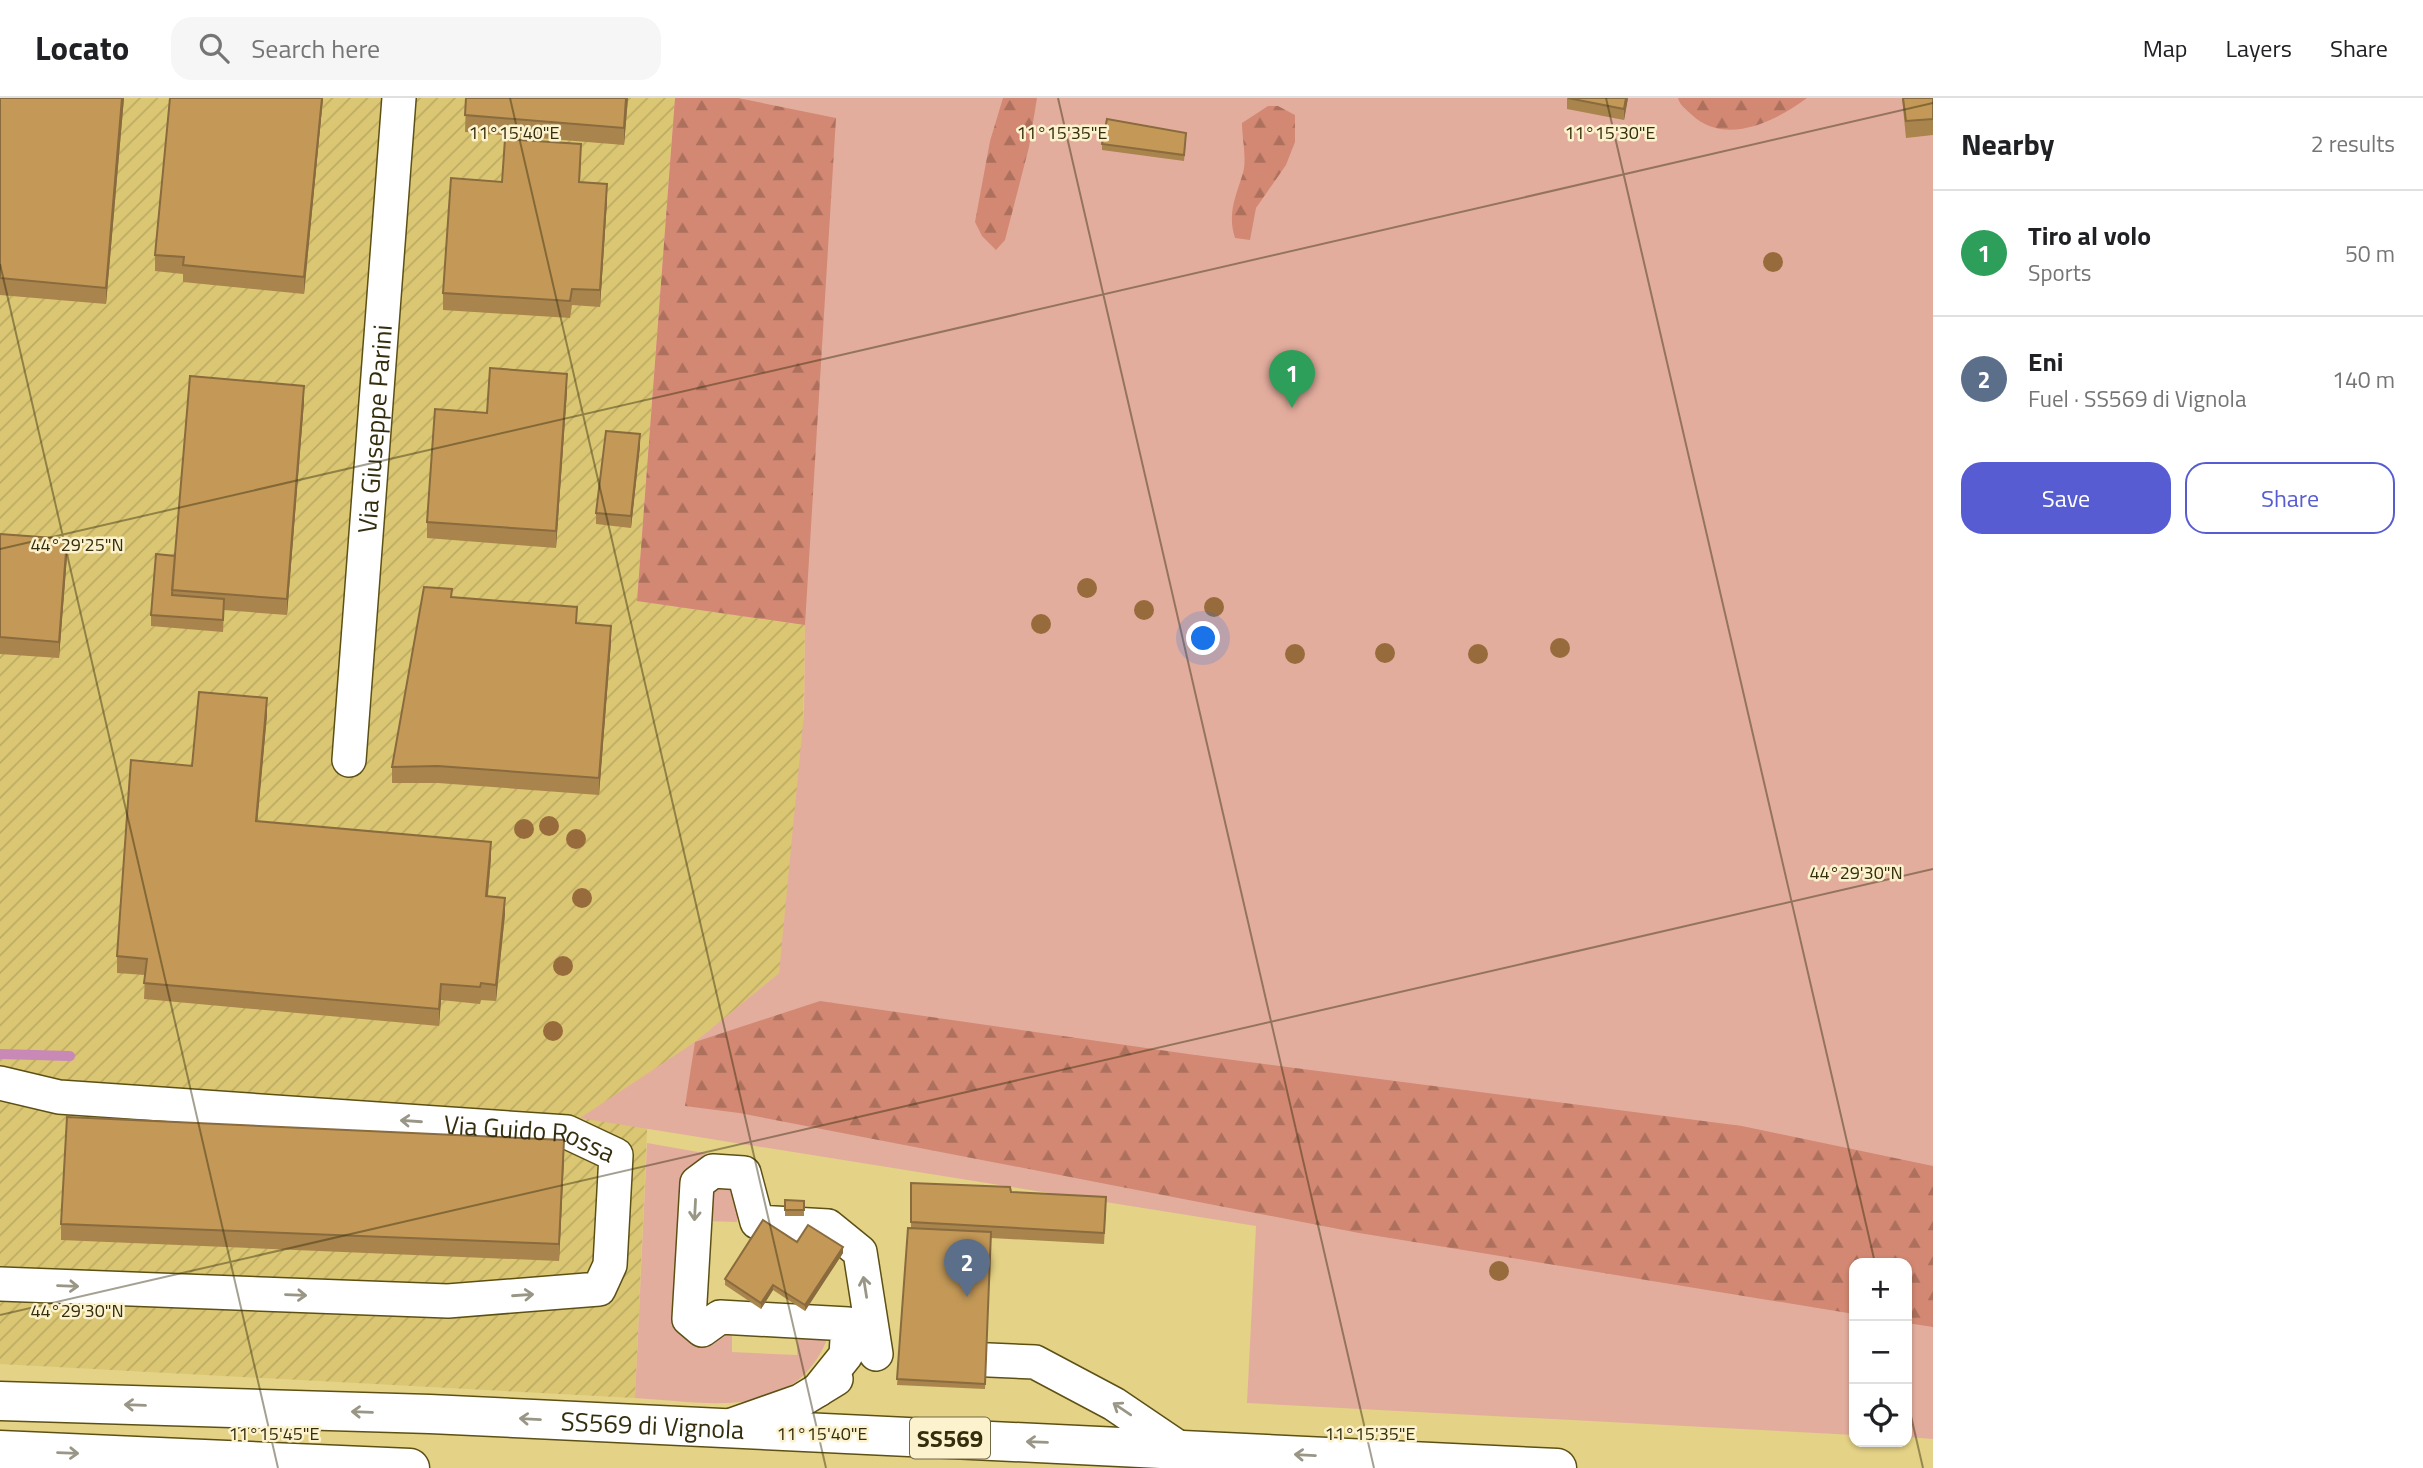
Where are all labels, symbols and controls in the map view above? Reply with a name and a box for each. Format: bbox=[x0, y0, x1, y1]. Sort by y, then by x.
search box bbox=[171, 17, 661, 80]
text: Locato bbox=[35, 23, 129, 73]
icon: search bbox=[195, 29, 233, 67]
text: Search here bbox=[251, 29, 380, 68]
text: Map bbox=[2143, 30, 2188, 66]
text: Layers bbox=[2226, 30, 2292, 66]
text: Share bbox=[2330, 30, 2388, 66]
text: 11°15'40"E bbox=[469, 119, 560, 146]
text: 11°15'35"E bbox=[1017, 119, 1108, 146]
text: 11°15'30"E bbox=[1565, 119, 1656, 146]
text: Nearby bbox=[1961, 121, 2054, 167]
text: 2 results bbox=[2311, 126, 2395, 161]
text: Tiro al volo bbox=[2028, 216, 2151, 255]
text: 1 bbox=[1978, 236, 1990, 271]
text: 50 m bbox=[2345, 236, 2395, 271]
text: Sports bbox=[2028, 255, 2091, 290]
street label: Via Giuseppe Parini bbox=[347, 323, 401, 535]
text: Eni bbox=[2028, 342, 2064, 381]
pin: 1 bbox=[1269, 350, 1315, 408]
text: 2 bbox=[1978, 362, 1990, 397]
text: 140 m bbox=[2332, 362, 2395, 397]
text: Fuel · SS569 di Vignola bbox=[2028, 381, 2246, 416]
button: Save bbox=[1961, 462, 2171, 534]
button: Share bbox=[2185, 462, 2395, 534]
text: 44°29'25"N bbox=[30, 531, 124, 558]
your location bbox=[1186, 621, 1220, 655]
text: 44°29'30"N bbox=[1809, 859, 1903, 886]
street label: Via Guido Rossa bbox=[443, 1104, 622, 1172]
one-way arrow bbox=[400, 1115, 423, 1128]
one-way arrow bbox=[688, 1198, 701, 1220]
pin: 2 bbox=[944, 1239, 990, 1297]
map controls bbox=[1849, 1258, 1912, 1447]
button: + bbox=[1849, 1258, 1912, 1321]
one-way arrow bbox=[859, 1276, 872, 1299]
one-way arrow bbox=[56, 1279, 79, 1292]
one-way arrow bbox=[284, 1288, 307, 1301]
one-way arrow bbox=[511, 1288, 533, 1301]
text: 44°29'30"N bbox=[30, 1297, 124, 1324]
button: − bbox=[1849, 1321, 1912, 1384]
button: locate bbox=[1849, 1384, 1912, 1447]
one-way arrow bbox=[123, 1399, 146, 1412]
street label: SS569 di Vignola bbox=[560, 1401, 745, 1449]
one-way arrow bbox=[1113, 1402, 1132, 1417]
one-way arrow bbox=[351, 1406, 374, 1419]
one-way arrow bbox=[519, 1413, 542, 1426]
road number: SS569 bbox=[910, 1418, 990, 1458]
text: 11°15'45"E bbox=[229, 1420, 320, 1447]
text: 11°15'40"E bbox=[777, 1420, 868, 1447]
text: 11°15'35"E bbox=[1325, 1420, 1416, 1447]
one-way arrow bbox=[1026, 1435, 1049, 1448]
one-way arrow bbox=[56, 1447, 79, 1460]
one-way arrow bbox=[1293, 1448, 1316, 1461]

